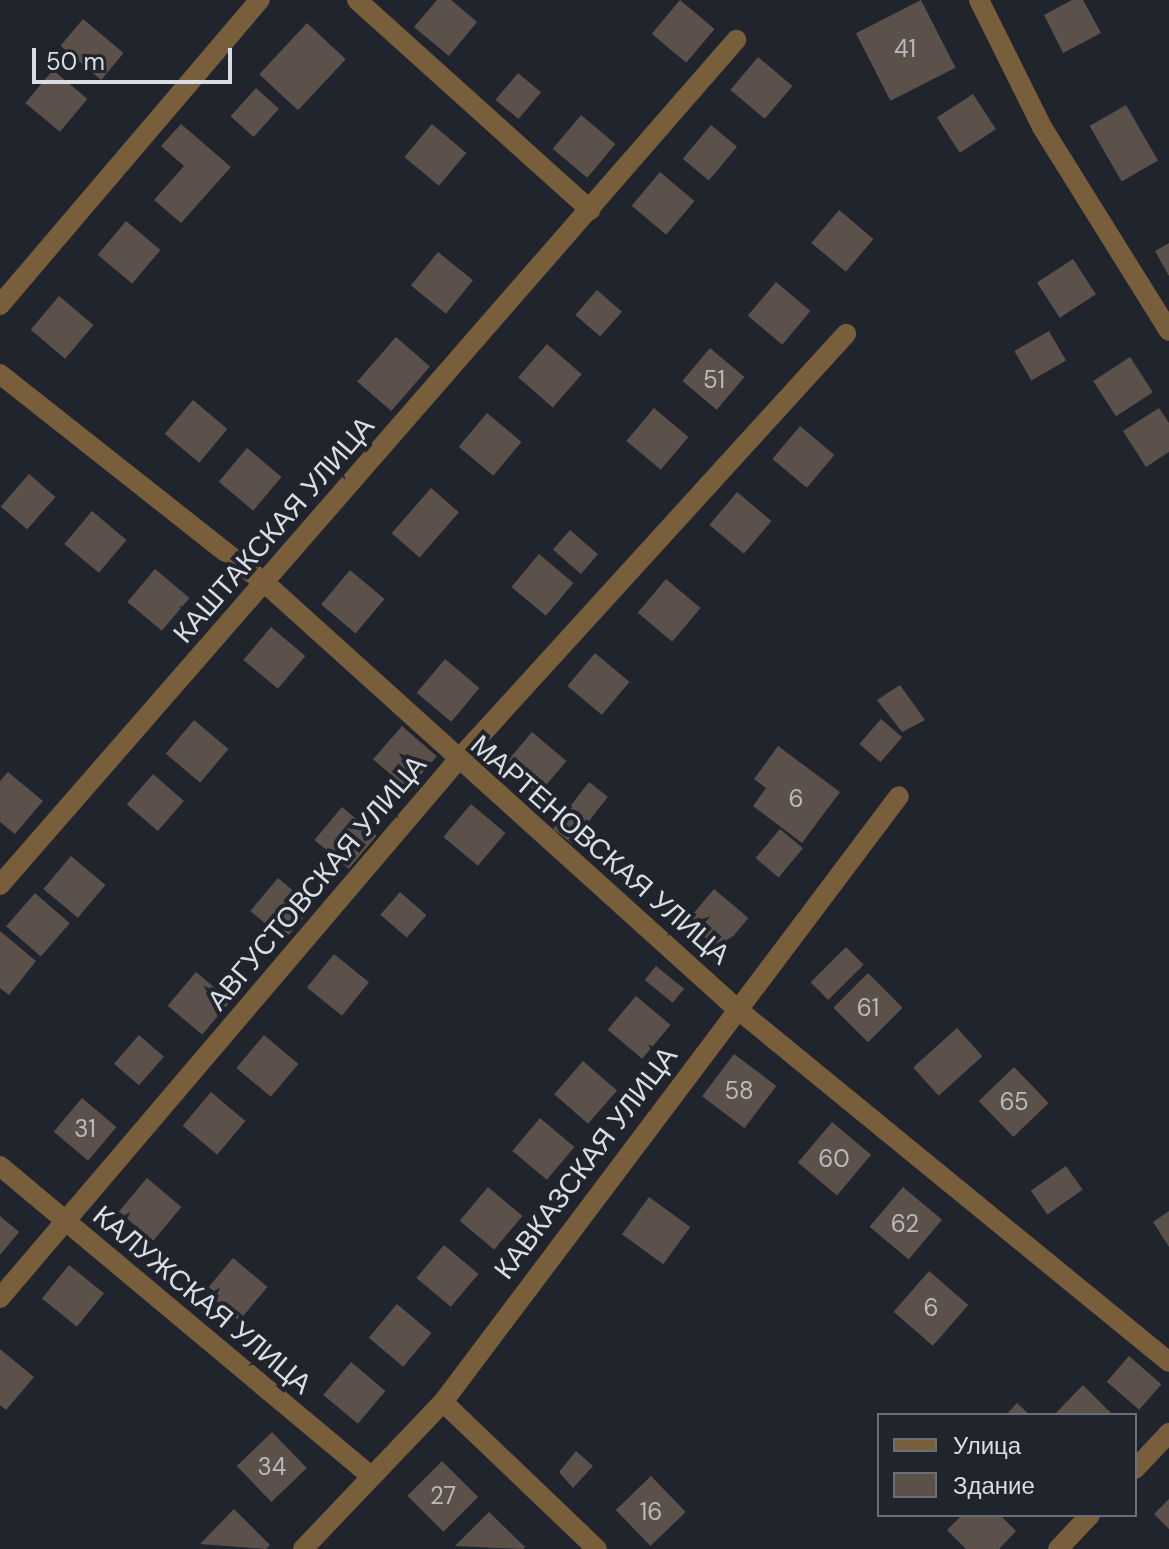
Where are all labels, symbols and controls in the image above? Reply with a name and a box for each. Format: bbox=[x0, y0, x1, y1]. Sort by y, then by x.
scale bar bbox=[36, 32, 236, 82]
house number: 41 bbox=[894, 35, 916, 63]
text: 50 m bbox=[46, 46, 105, 77]
house number: 51 bbox=[703, 366, 725, 394]
street label: КАШТАКСКАЯ УЛИЦА bbox=[166, 410, 382, 650]
street label: МАРТЕНОВСКАЯ УЛИЦА bbox=[463, 728, 737, 972]
street label: АВГУСТОВСКАЯ УЛИЦА bbox=[200, 749, 434, 1017]
house number: 6 bbox=[788, 785, 804, 813]
house number: 61 bbox=[857, 994, 879, 1022]
street label: КАВКАЗСКАЯ УЛИЦА bbox=[488, 1040, 684, 1286]
house number: 58 bbox=[724, 1077, 754, 1105]
house number: 65 bbox=[999, 1088, 1029, 1116]
house number: 31 bbox=[74, 1115, 96, 1143]
house number: 60 bbox=[818, 1145, 850, 1173]
street label: КАЛУЖСКАЯ УЛИЦА bbox=[86, 1199, 318, 1401]
house number: 62 bbox=[891, 1210, 919, 1238]
house number: 6 bbox=[923, 1294, 939, 1322]
legend bbox=[877, 1413, 1137, 1517]
text: Улица bbox=[953, 1430, 1021, 1461]
house number: 34 bbox=[258, 1453, 286, 1481]
text: Здание bbox=[953, 1470, 1035, 1501]
house number: 27 bbox=[430, 1482, 456, 1510]
house number: 16 bbox=[640, 1498, 662, 1526]

